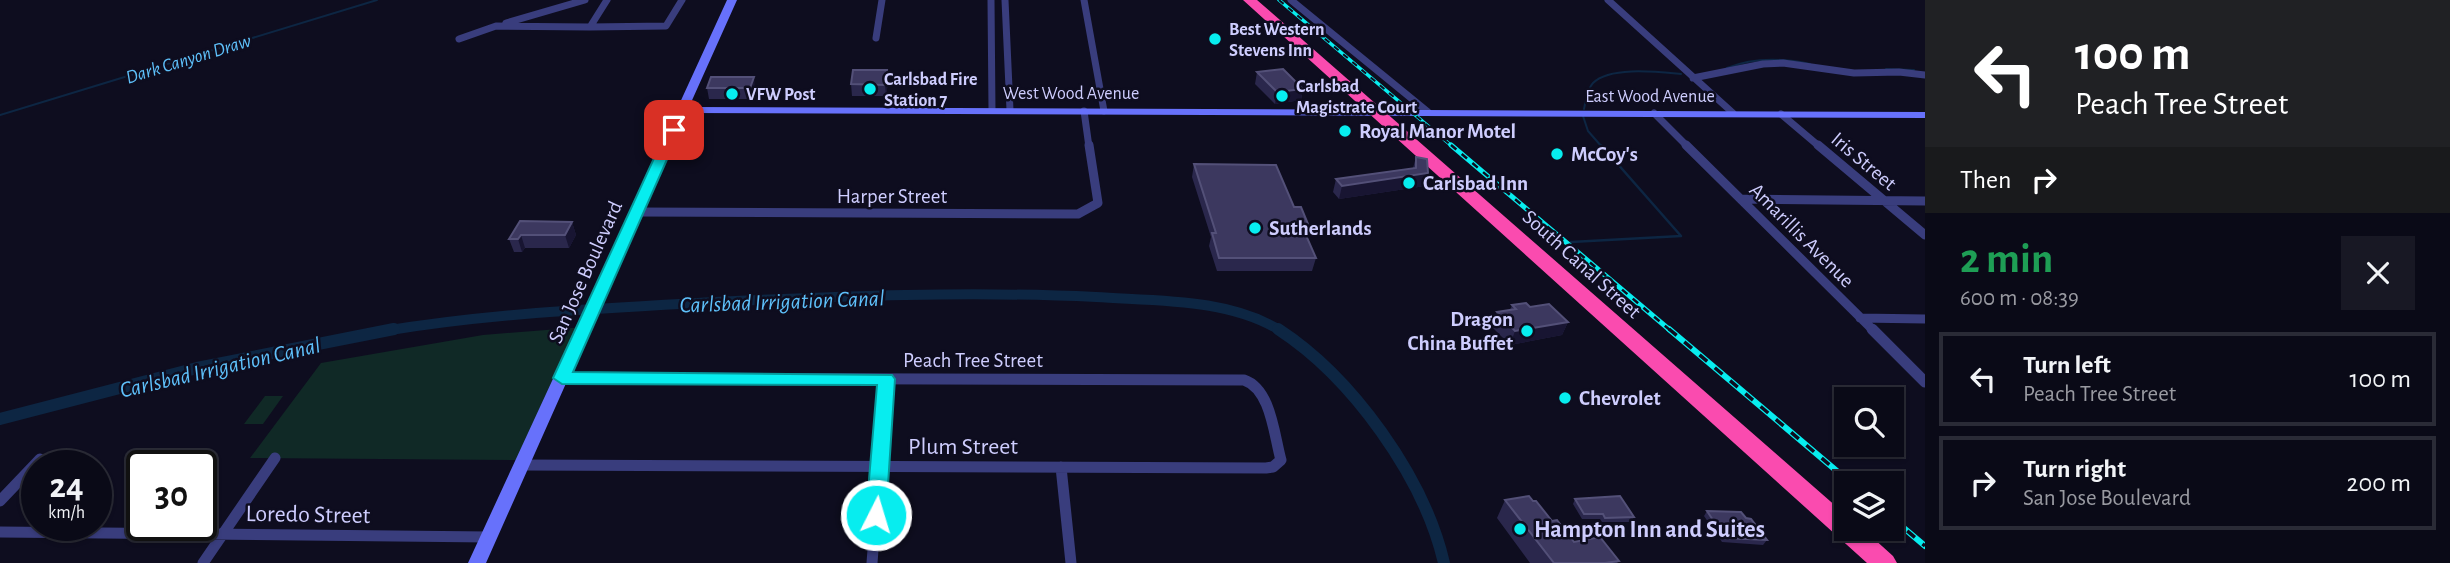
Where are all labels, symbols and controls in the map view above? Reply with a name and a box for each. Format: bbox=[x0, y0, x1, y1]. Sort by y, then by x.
place label: Best Western Stevens Inn bbox=[1229, 21, 1325, 60]
icon: left bbox=[1960, 28, 2051, 119]
text: 100 m bbox=[2075, 30, 2191, 79]
water label: Dark Canyon Draw bbox=[124, 31, 253, 87]
marker: Best Western Stevens Inn bbox=[1207, 31, 1223, 47]
place label: Carlsbad Fire Station 7 bbox=[884, 71, 978, 110]
place label: Carlsbad Magistrate Court bbox=[1296, 78, 1417, 117]
marker: Carlsbad Fire Station 7 bbox=[862, 81, 878, 97]
street label: West Wood Avenue bbox=[1003, 85, 1139, 103]
marker: VFW Post bbox=[724, 86, 740, 102]
place label: VFW Post bbox=[746, 86, 815, 104]
marker: Carlsbad Magistrate Court bbox=[1274, 88, 1290, 104]
street label: East Wood Avenue bbox=[1585, 88, 1715, 106]
text: Peach Tree Street bbox=[2075, 88, 2288, 120]
pin bbox=[644, 100, 704, 160]
icon: arrive bbox=[655, 111, 693, 149]
place label: Royal Manor Motel bbox=[1359, 121, 1516, 142]
marker: Royal Manor Motel bbox=[1337, 123, 1353, 139]
street label: Iris Street bbox=[1827, 128, 1901, 195]
place label: McCoy's bbox=[1571, 144, 1638, 165]
marker: McCoy's bbox=[1549, 146, 1565, 162]
icon: right bbox=[2025, 161, 2063, 199]
text: Then bbox=[1960, 167, 2011, 193]
place label: Carlsbad Inn bbox=[1423, 173, 1528, 194]
marker: Carlsbad Inn bbox=[1401, 175, 1417, 191]
street label: Amarillis Avenue bbox=[1745, 179, 1858, 292]
street label: Harper Street bbox=[837, 186, 947, 207]
street label: San Jose Boulevard bbox=[545, 198, 626, 346]
street label: South Canal Street bbox=[1519, 206, 1645, 323]
place label: Sutherlands bbox=[1269, 218, 1371, 239]
marker: Sutherlands bbox=[1247, 220, 1263, 236]
button: close bbox=[2341, 236, 2415, 310]
text: 2 min bbox=[1960, 238, 2053, 280]
water label: Carlsbad Irrigation Canal bbox=[679, 287, 885, 318]
text: 600 m · 08:39 bbox=[1960, 287, 2079, 310]
place label: Dragon China Buffet bbox=[1408, 309, 1513, 354]
marker: Dragon China Buffet bbox=[1519, 323, 1535, 339]
water label: Carlsbad Irrigation Canal bbox=[118, 334, 323, 403]
street label: Peach Tree Street bbox=[903, 350, 1043, 371]
text: Turn left bbox=[2023, 352, 2111, 378]
icon: left bbox=[1964, 360, 2002, 398]
text: 100 m bbox=[2350, 366, 2411, 392]
text: Peach Tree Street bbox=[2023, 383, 2176, 406]
map controls bbox=[1834, 387, 1904, 541]
button: search bbox=[1834, 387, 1904, 457]
place label: Chevrolet bbox=[1579, 388, 1661, 409]
marker: Chevrolet bbox=[1557, 390, 1573, 406]
street label: Plum Street bbox=[908, 435, 1018, 459]
speed limit sign: 30 bbox=[126, 450, 217, 541]
text: Turn right bbox=[2023, 456, 2126, 482]
icon: right bbox=[1964, 464, 2002, 502]
text: 24 bbox=[49, 469, 84, 504]
text: 200 m bbox=[2347, 470, 2411, 496]
button: layers bbox=[1834, 471, 1904, 541]
position arrow bbox=[839, 478, 913, 552]
text: San Jose Boulevard bbox=[2023, 487, 2191, 510]
street label: Loredo Street bbox=[245, 502, 371, 528]
text: km/h bbox=[48, 504, 85, 522]
place label: Hampton Inn and Suites bbox=[1534, 518, 1765, 542]
marker: Hampton Inn and Suites bbox=[1512, 521, 1528, 537]

